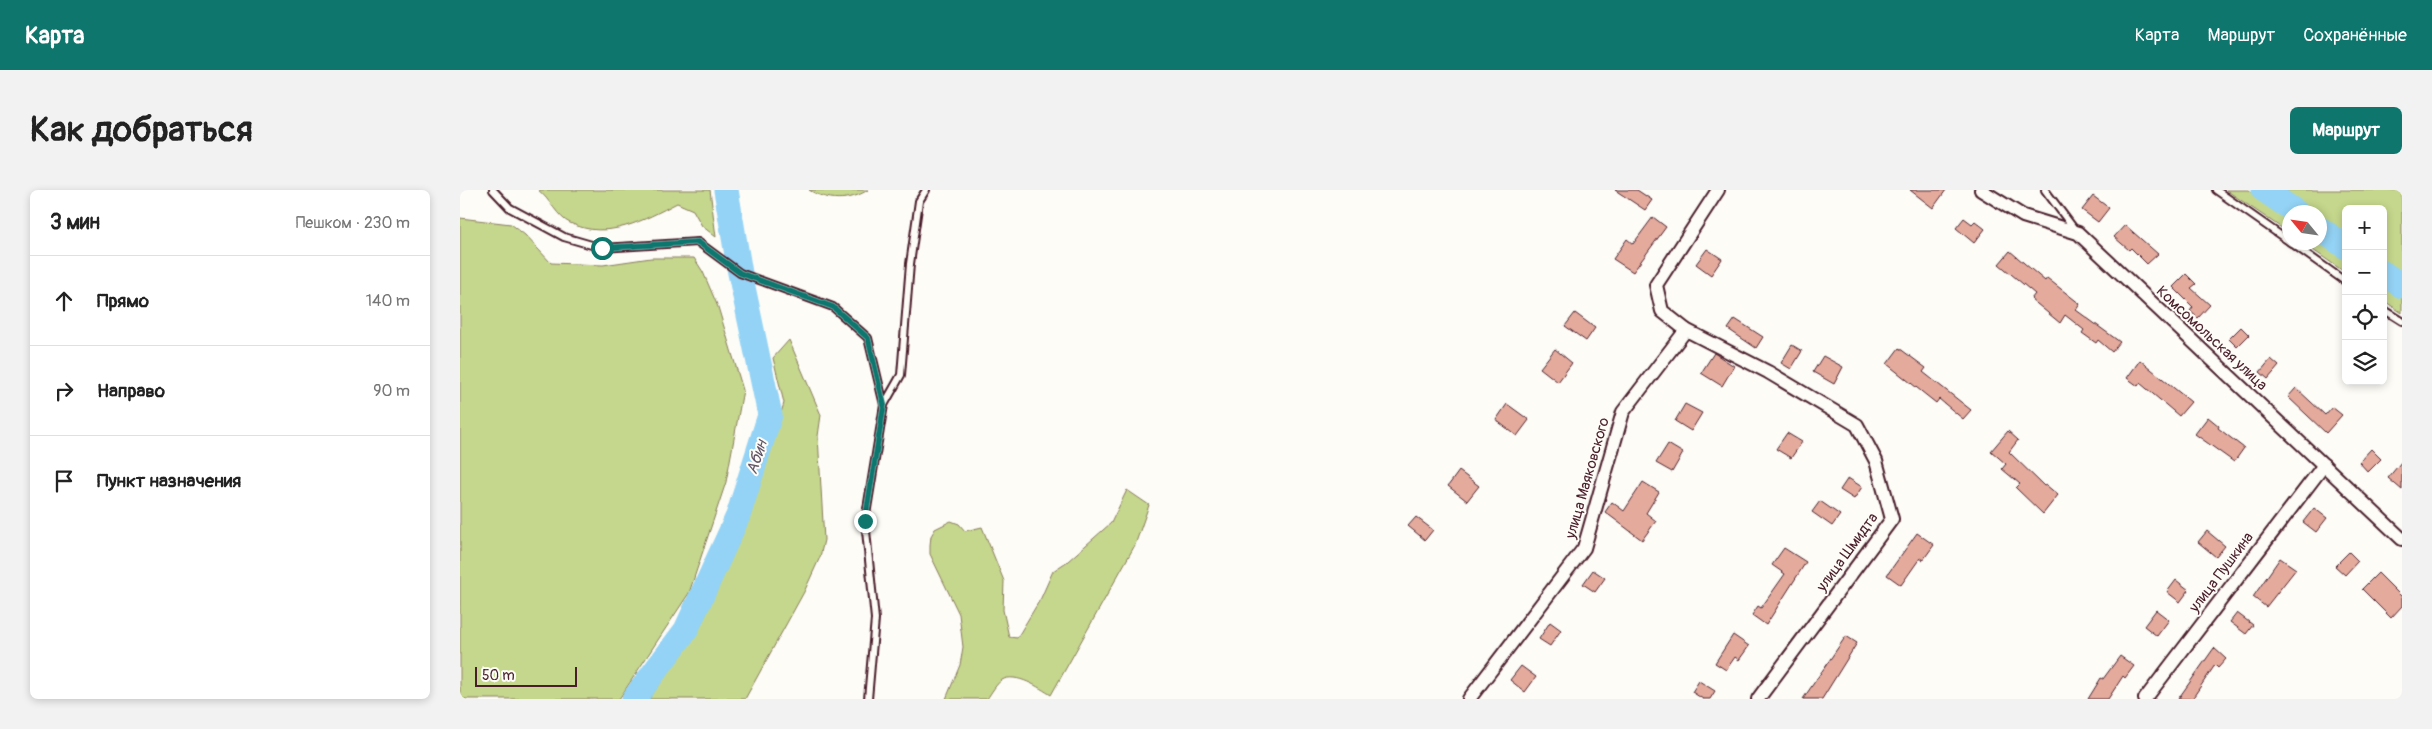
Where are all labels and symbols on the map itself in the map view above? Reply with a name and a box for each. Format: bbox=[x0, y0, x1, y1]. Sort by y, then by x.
north arrow bbox=[2282, 205, 2327, 250]
route start bbox=[591, 237, 614, 260]
street label: Комсомольская улица bbox=[2152, 282, 2271, 395]
street label: улица Маяковского bbox=[1561, 415, 1614, 542]
water label: Абин bbox=[742, 436, 772, 477]
street label: улица Шмидта bbox=[1812, 509, 1882, 596]
route end bbox=[854, 510, 877, 533]
street label: улица Пушкина bbox=[2184, 528, 2258, 617]
scale bar bbox=[475, 664, 578, 687]

